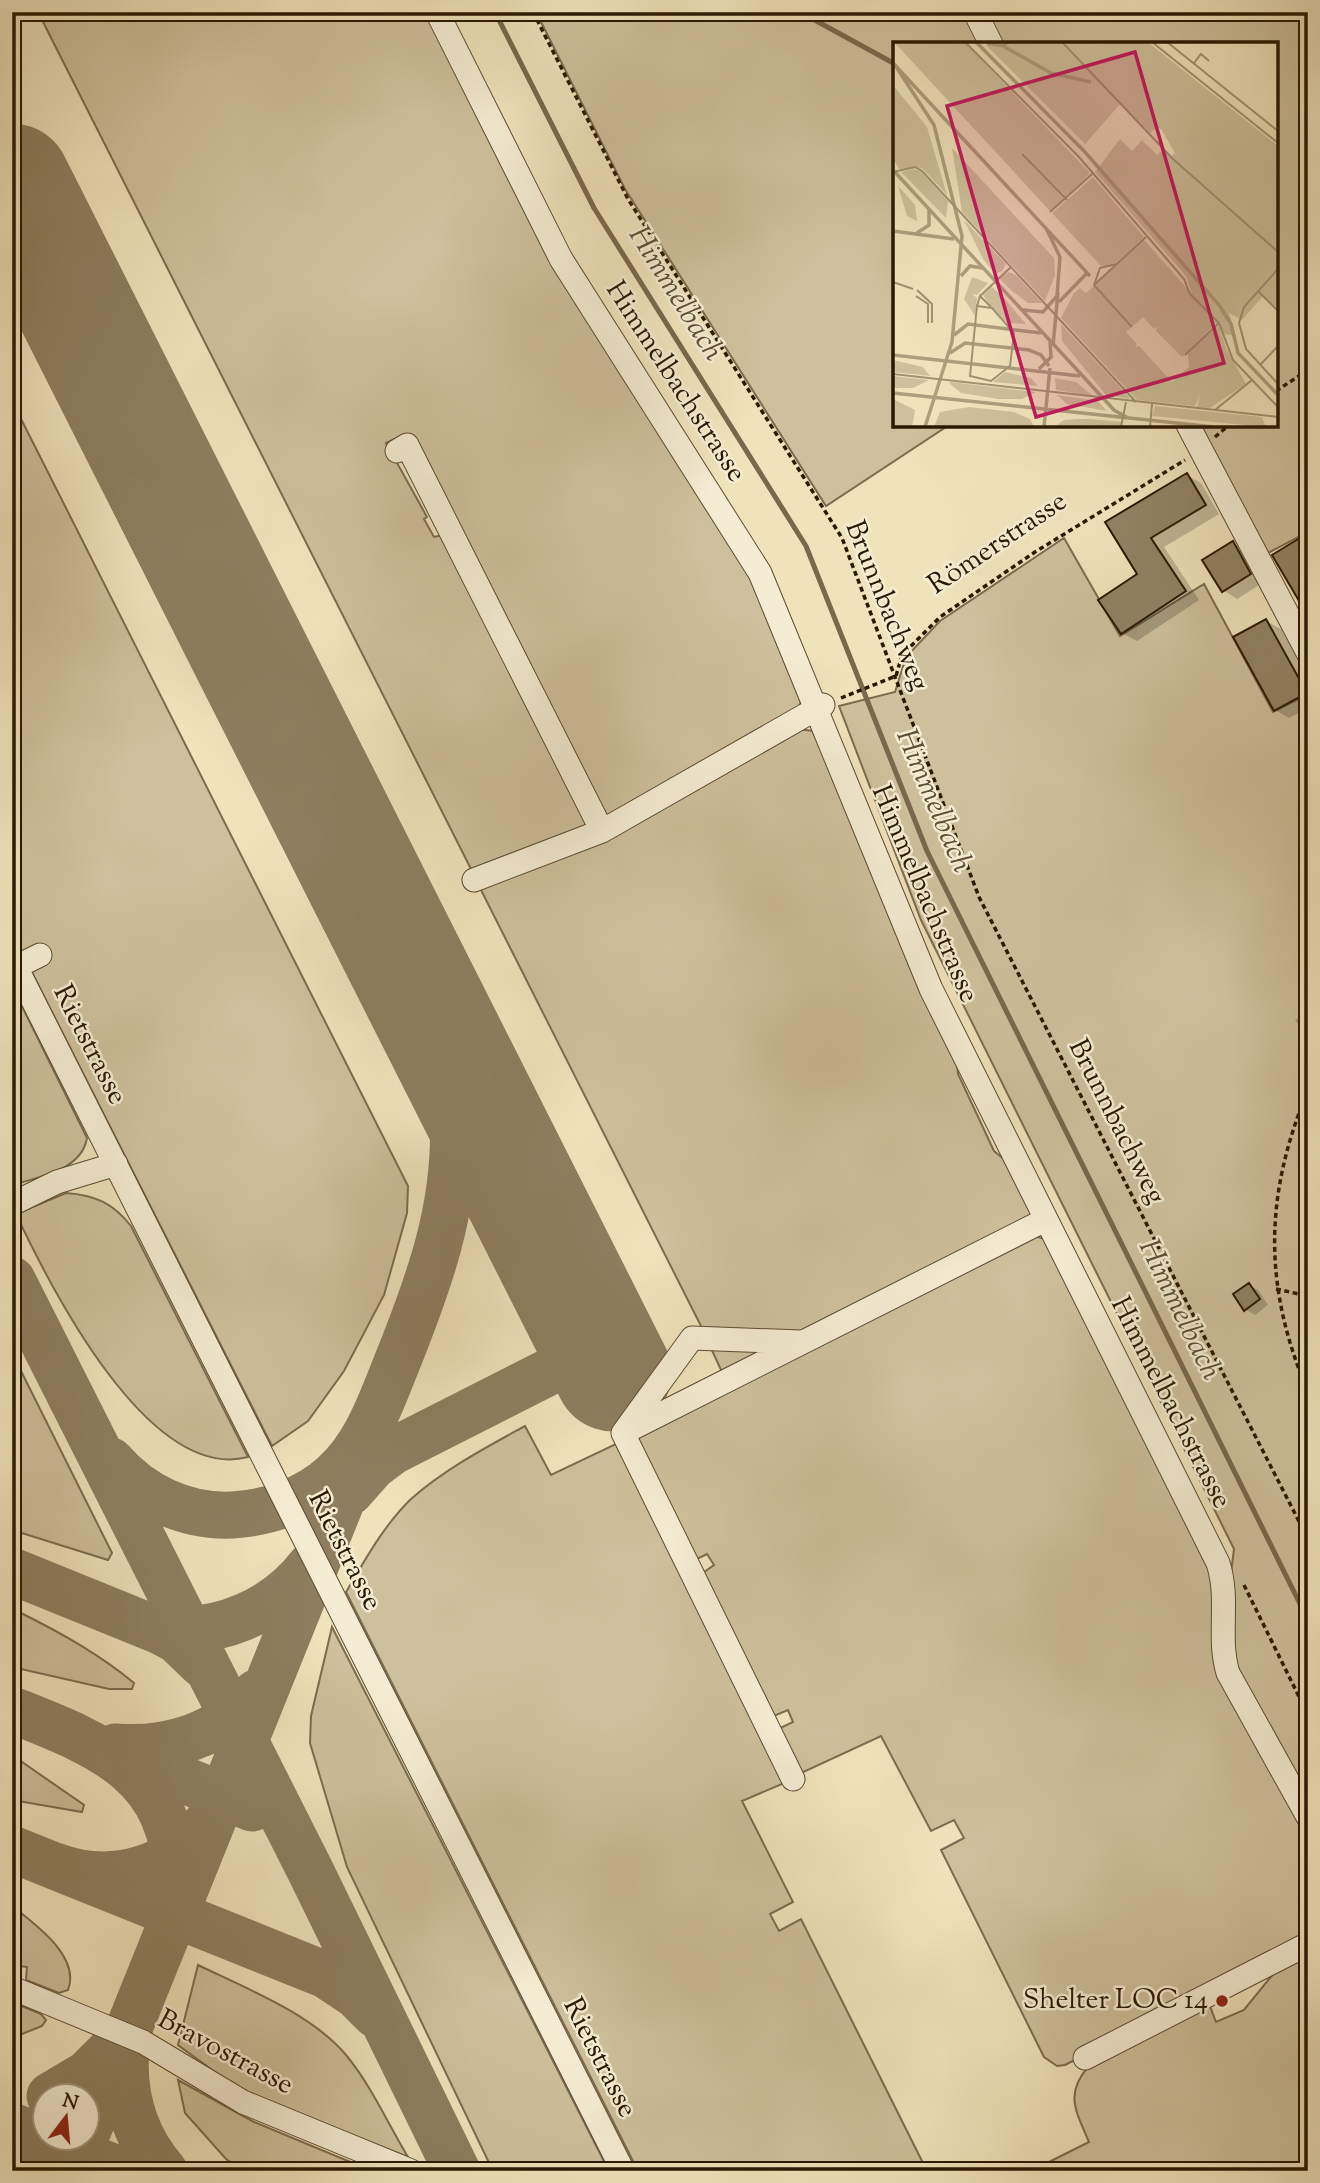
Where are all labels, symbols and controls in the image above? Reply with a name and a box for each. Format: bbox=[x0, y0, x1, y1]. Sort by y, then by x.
inset map bbox=[893, 42, 1278, 427]
water label: Himmelbach bbox=[617, 218, 734, 370]
street label: Himmelbachstrasse bbox=[595, 273, 755, 491]
street label: Römerstrasse bbox=[920, 483, 1076, 605]
street label: Brunnbachweg bbox=[834, 515, 938, 697]
water label: Himmelbach bbox=[884, 723, 983, 880]
street label: Himmelbachstrasse bbox=[860, 779, 988, 1009]
street label: Rietstrasse bbox=[42, 978, 136, 1112]
street label: Brunnbachweg bbox=[1057, 1033, 1175, 1211]
water label: Himmelbach bbox=[1126, 1232, 1232, 1388]
street label: Himmelbachstrasse bbox=[1099, 1290, 1241, 1516]
street label: Rietstrasse bbox=[297, 1484, 391, 1618]
place label: Shelter LOC 14 bbox=[1023, 1981, 1208, 2021]
street label: Rietstrasse bbox=[552, 1991, 646, 2125]
marker: Shelter LOC 14 bbox=[1214, 1993, 1230, 2009]
street label: Bravostrasse bbox=[150, 2000, 300, 2106]
north arrow bbox=[32, 2082, 102, 2152]
text: N bbox=[59, 2088, 81, 2118]

